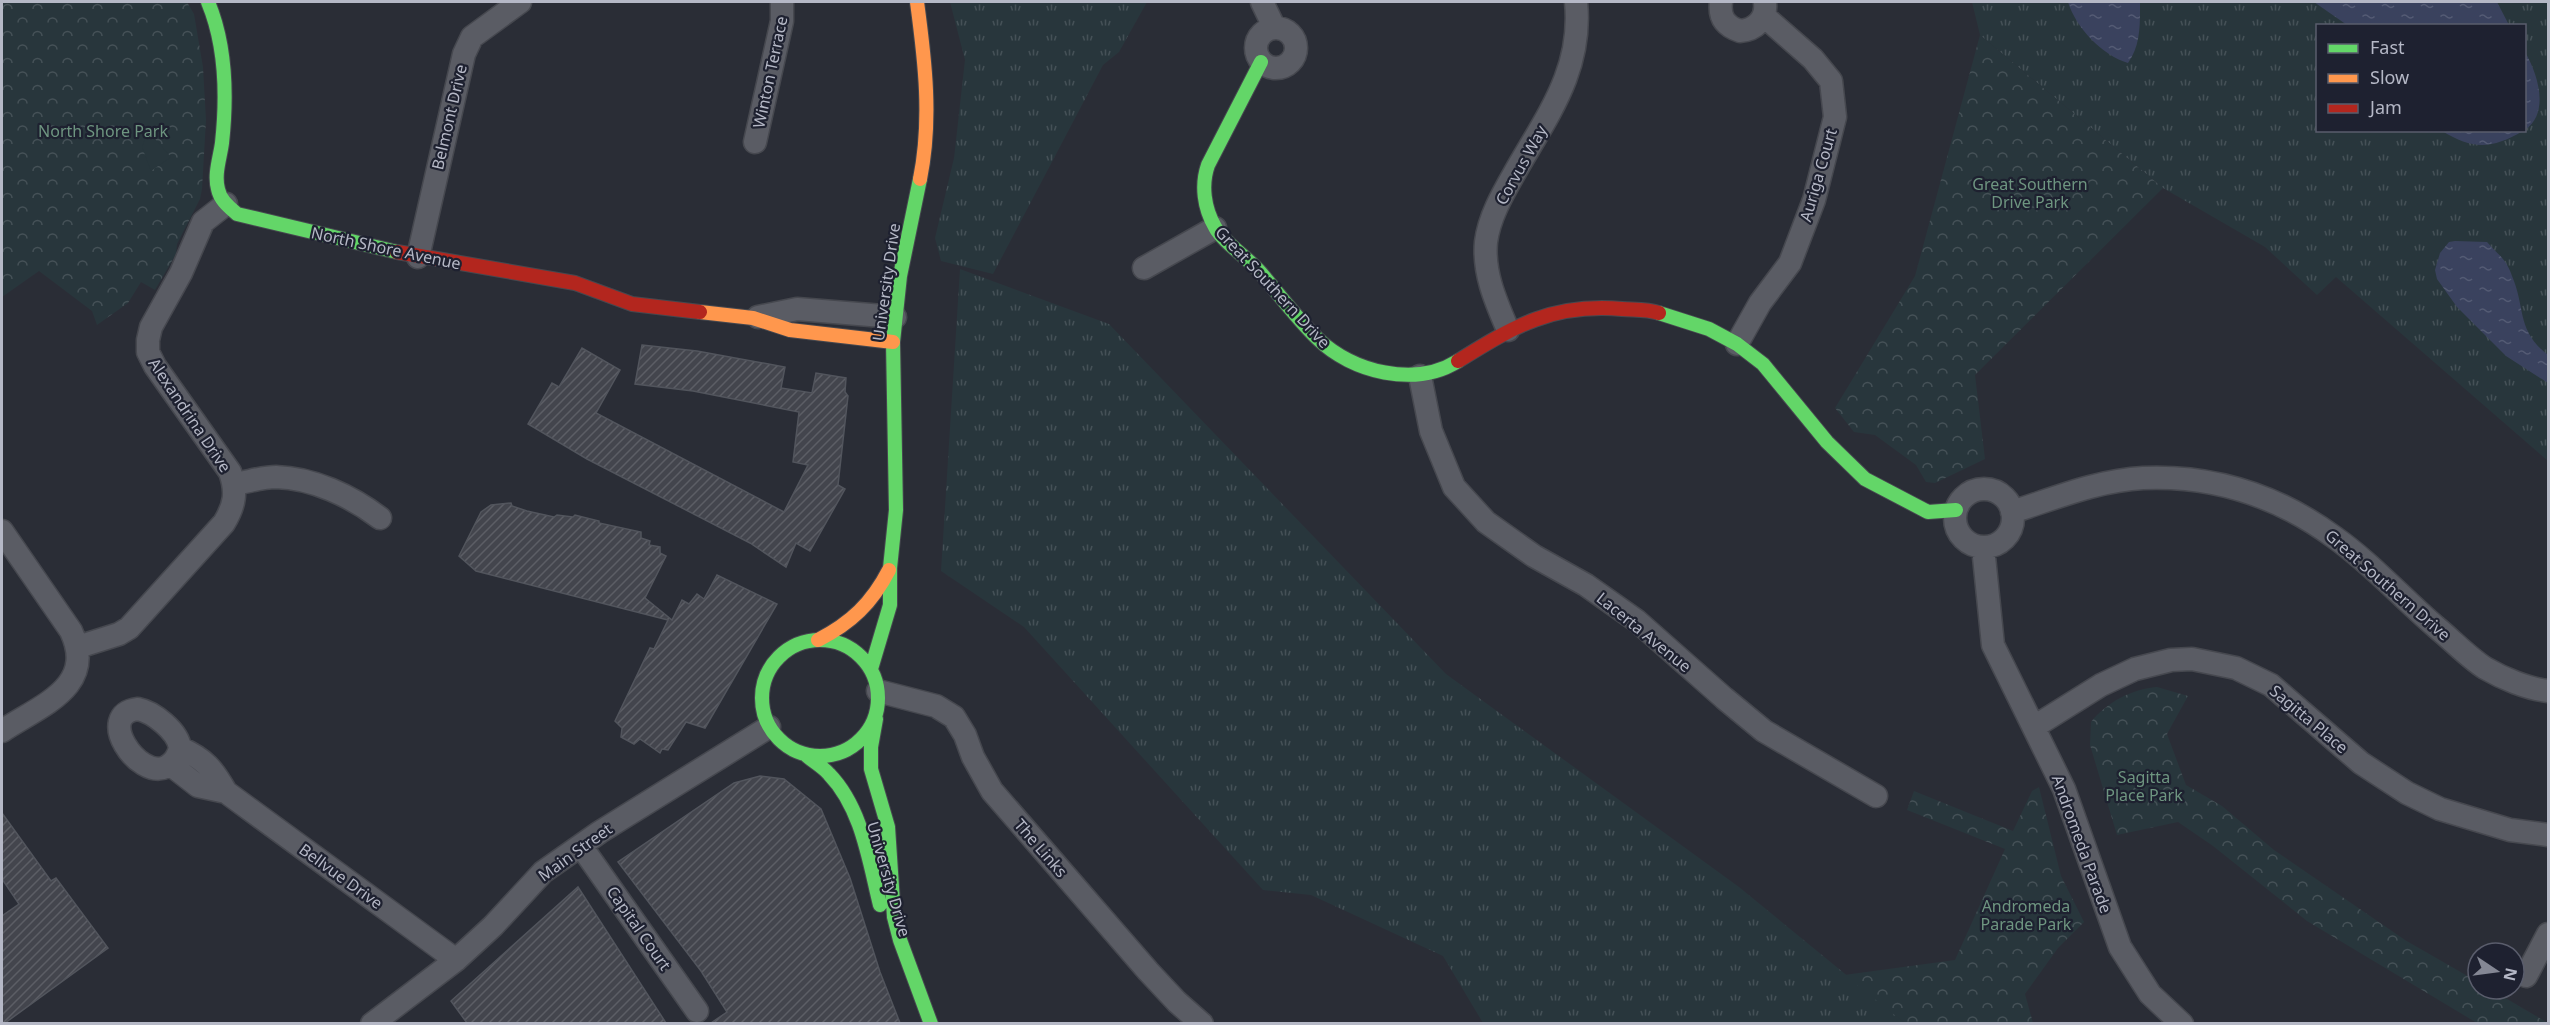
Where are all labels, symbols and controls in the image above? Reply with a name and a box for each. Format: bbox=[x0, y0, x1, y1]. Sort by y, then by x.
street label: Winton Terrace bbox=[747, 14, 793, 130]
legend bbox=[2316, 24, 2526, 132]
text: Fast bbox=[2370, 35, 2405, 59]
street label: Belmont Drive bbox=[426, 62, 472, 172]
text: Slow bbox=[2370, 65, 2409, 89]
text: Jam bbox=[2368, 95, 2402, 119]
park label: North Shore Park bbox=[38, 120, 168, 142]
street label: Corvus Way bbox=[1490, 120, 1552, 209]
street label: Auriga Court bbox=[1794, 126, 1842, 224]
park label: Great Southern Drive Park bbox=[1972, 173, 2088, 213]
street label: North Shore Avenue bbox=[309, 221, 463, 275]
street label: Great Southern Drive bbox=[1211, 221, 1335, 353]
street label: University Drive bbox=[867, 222, 905, 342]
street label: Alexandrina Drive bbox=[144, 353, 236, 477]
street label: Great Southern Drive bbox=[2321, 524, 2455, 646]
street label: Lacerta Avenue bbox=[1592, 587, 1696, 677]
street label: Sagitta Place bbox=[2265, 680, 2353, 758]
park label: Sagitta Place Park bbox=[2105, 766, 2183, 806]
street label: Andromeda Parade bbox=[2047, 772, 2117, 916]
street label: The Links bbox=[1010, 814, 1072, 882]
street label: Main Street bbox=[534, 818, 617, 886]
street label: University Drive bbox=[862, 819, 916, 939]
street label: Bellvue Drive bbox=[295, 838, 387, 914]
street label: Capital Court bbox=[602, 881, 676, 975]
park label: Andromeda Parade Park bbox=[1981, 895, 2072, 935]
north arrow bbox=[2466, 941, 2526, 1001]
text: N bbox=[2498, 966, 2523, 983]

